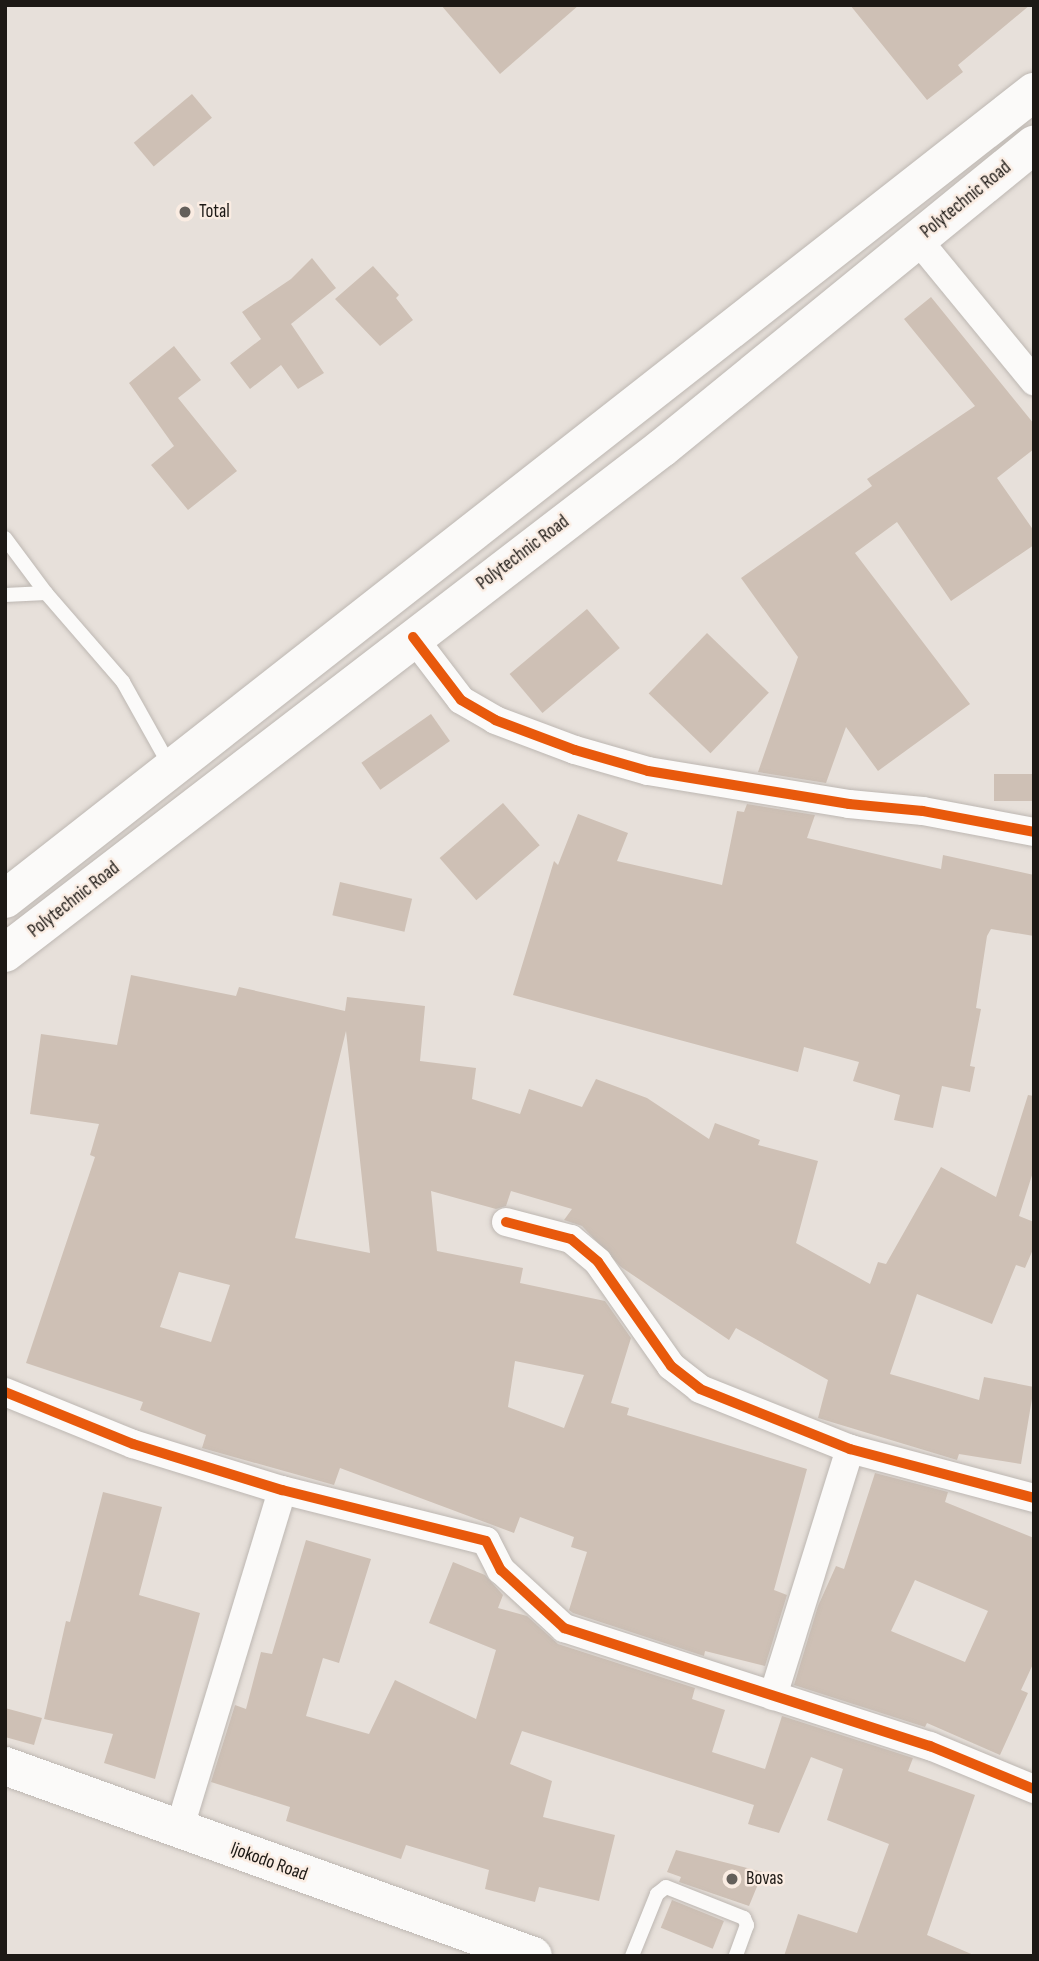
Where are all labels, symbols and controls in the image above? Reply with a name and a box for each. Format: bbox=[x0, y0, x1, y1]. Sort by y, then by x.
street label: Polytechnic Road bbox=[916, 157, 1016, 243]
place label: Total bbox=[199, 201, 230, 223]
marker: Total bbox=[177, 204, 193, 220]
street label: Polytechnic Road bbox=[472, 511, 574, 595]
street label: Polytechnic Road bbox=[24, 857, 124, 943]
street label: Ijokodo Road bbox=[227, 1838, 311, 1886]
place label: Bovas bbox=[746, 1868, 783, 1890]
marker: Bovas bbox=[724, 1871, 740, 1887]

